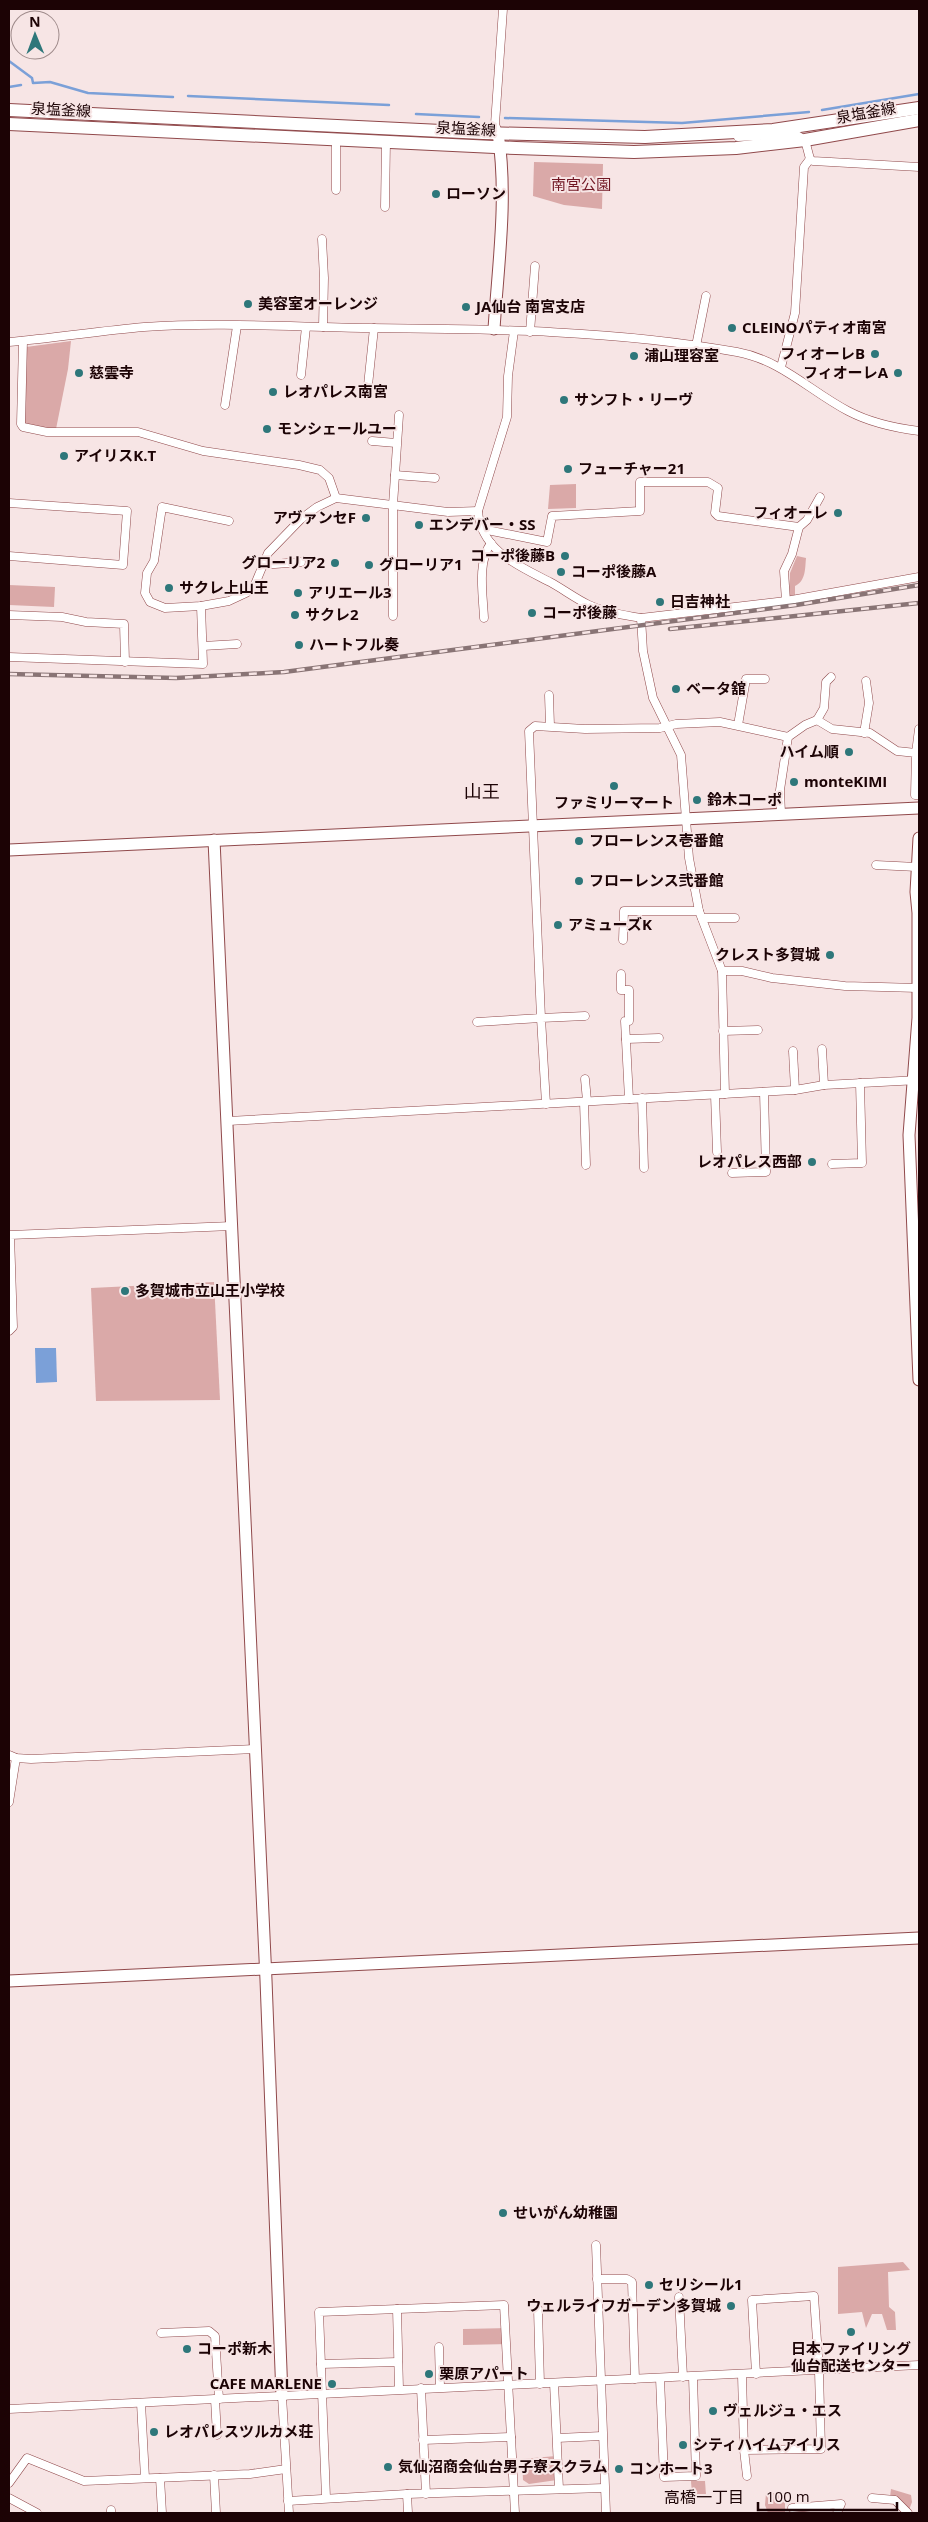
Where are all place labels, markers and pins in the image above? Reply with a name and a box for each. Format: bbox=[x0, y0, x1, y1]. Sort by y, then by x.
place label: ローソン bbox=[446, 183, 506, 203]
marker: ローソン bbox=[430, 188, 442, 200]
place label: 美容室オーレンジ bbox=[258, 293, 378, 313]
place label: JA仙台 南宮支店 bbox=[474, 296, 585, 316]
marker: 美容室オーレンジ bbox=[242, 298, 254, 310]
marker: JA仙台 南宮支店 bbox=[460, 301, 472, 313]
place label: CLEINOパティオ南宮 bbox=[742, 317, 887, 337]
marker: CLEINOパティオ南宮 bbox=[726, 322, 738, 334]
place label: フィオーレB bbox=[780, 343, 865, 363]
place label: 浦山理容室 bbox=[644, 345, 719, 365]
marker: フィオーレB bbox=[869, 348, 881, 360]
marker: 浦山理容室 bbox=[628, 350, 640, 362]
place label: 慈雲寺 bbox=[89, 362, 134, 382]
place label: フィオーレA bbox=[803, 362, 889, 382]
marker: 慈雲寺 bbox=[73, 367, 85, 379]
marker: フィオーレA bbox=[892, 367, 904, 379]
place label: レオパレス南宮 bbox=[283, 381, 388, 401]
marker: レオパレス南宮 bbox=[267, 386, 279, 398]
place label: サンフト・リーヴ bbox=[574, 389, 694, 409]
marker: サンフト・リーヴ bbox=[558, 394, 570, 406]
place label: モンシェールユー bbox=[277, 418, 397, 438]
marker: モンシェールユー bbox=[261, 423, 273, 435]
place label: アイリスK.T bbox=[74, 445, 156, 465]
marker: アイリスK.T bbox=[58, 450, 70, 462]
place label: フューチャー21 bbox=[578, 458, 685, 478]
marker: フューチャー21 bbox=[562, 463, 574, 475]
place label: フィオーレ bbox=[753, 502, 828, 522]
place label: アヴァンセF bbox=[273, 507, 356, 527]
marker: フィオーレ bbox=[832, 507, 844, 519]
marker: アヴァンセF bbox=[360, 512, 372, 524]
place label: エンデバー・SS bbox=[429, 514, 536, 534]
marker: エンデバー・SS bbox=[413, 519, 425, 531]
place label: コーポ後藤B bbox=[470, 545, 555, 565]
marker: コーポ後藤B bbox=[559, 550, 571, 562]
place label: グローリア2 bbox=[241, 552, 325, 572]
place label: グローリア1 bbox=[379, 554, 463, 574]
marker: グローリア2 bbox=[329, 557, 341, 569]
marker: グローリア1 bbox=[363, 559, 375, 571]
place label: コーポ後藤A bbox=[571, 561, 657, 581]
marker: コーポ後藤A bbox=[555, 566, 567, 578]
place label: サクレ上山王 bbox=[179, 577, 269, 597]
marker: サクレ上山王 bbox=[163, 582, 175, 594]
place label: アリエール3 bbox=[308, 582, 392, 602]
marker: アリエール3 bbox=[292, 587, 304, 599]
place label: 日吉神社 bbox=[670, 591, 730, 611]
marker: 日吉神社 bbox=[654, 596, 666, 608]
place label: コーポ後藤 bbox=[542, 602, 617, 622]
place label: サクレ2 bbox=[305, 604, 359, 624]
marker: コーポ後藤 bbox=[526, 607, 538, 619]
marker: サクレ2 bbox=[289, 609, 301, 621]
place label: ハートフル奏 bbox=[309, 634, 399, 654]
marker: ハートフル奏 bbox=[293, 639, 305, 651]
place label: ベータ舘 bbox=[686, 678, 746, 698]
marker: ベータ舘 bbox=[670, 683, 682, 695]
place label: ハイム順 bbox=[780, 741, 839, 761]
marker: ハイム順 bbox=[843, 746, 855, 758]
place label: monteKIMI bbox=[804, 771, 887, 791]
marker: monteKIMI bbox=[788, 776, 800, 788]
marker: ファミリーマート bbox=[608, 780, 620, 792]
place label: 鈴木コーポ bbox=[707, 789, 782, 809]
place label: ファミリーマート bbox=[554, 792, 674, 812]
marker: 鈴木コーポ bbox=[691, 794, 703, 806]
place label: フローレンス壱番館 bbox=[589, 830, 724, 850]
marker: フローレンス壱番館 bbox=[573, 835, 585, 847]
place label: フローレンス弐番館 bbox=[589, 870, 724, 890]
marker: フローレンス弐番館 bbox=[573, 875, 585, 887]
place label: アミューズK bbox=[568, 914, 652, 934]
marker: アミューズK bbox=[552, 919, 564, 931]
place label: クレスト多賀城 bbox=[715, 944, 820, 964]
marker: クレスト多賀城 bbox=[824, 949, 836, 961]
place label: レオパレス西部 bbox=[697, 1151, 802, 1171]
marker: レオパレス西部 bbox=[806, 1156, 818, 1168]
place label: 多賀城市立山王小学校 bbox=[135, 1280, 285, 1300]
marker: 多賀城市立山王小学校 bbox=[119, 1285, 131, 1297]
place label: せいがん幼稚園 bbox=[513, 2202, 618, 2222]
marker: せいがん幼稚園 bbox=[497, 2207, 509, 2219]
place label: セリシール1 bbox=[659, 2274, 743, 2294]
marker: セリシール1 bbox=[643, 2279, 655, 2291]
place label: ウェルライフガーデン多賀城 bbox=[526, 2295, 721, 2315]
marker: ウェルライフガーデン多賀城 bbox=[725, 2300, 737, 2312]
marker: 日本ファイリング 仙台配送センター bbox=[845, 2326, 857, 2338]
place label: コーポ新木 bbox=[197, 2338, 272, 2358]
place label: 日本ファイリング 仙台配送センター bbox=[791, 2338, 911, 2375]
marker: コーポ新木 bbox=[181, 2343, 193, 2355]
place label: 栗原アパート bbox=[439, 2363, 529, 2383]
marker: 栗原アパート bbox=[423, 2368, 435, 2380]
place label: CAFE MARLENE bbox=[210, 2373, 322, 2393]
marker: CAFE MARLENE bbox=[326, 2378, 338, 2390]
place label: ヴェルジュ・エス bbox=[723, 2400, 842, 2420]
marker: ヴェルジュ・エス bbox=[707, 2405, 719, 2417]
place label: レオパレスツルカメ荘 bbox=[164, 2421, 314, 2441]
marker: レオパレスツルカメ荘 bbox=[148, 2426, 160, 2438]
place label: シティハイムアイリス bbox=[693, 2434, 841, 2454]
marker: シティハイムアイリス bbox=[677, 2439, 689, 2451]
place label: 気仙沼商会仙台男子寮スクラム bbox=[398, 2456, 608, 2476]
place label: コンホート3 bbox=[629, 2458, 713, 2478]
marker: 気仙沼商会仙台男子寮スクラム bbox=[382, 2461, 394, 2473]
marker: コンホート3 bbox=[613, 2463, 625, 2475]

